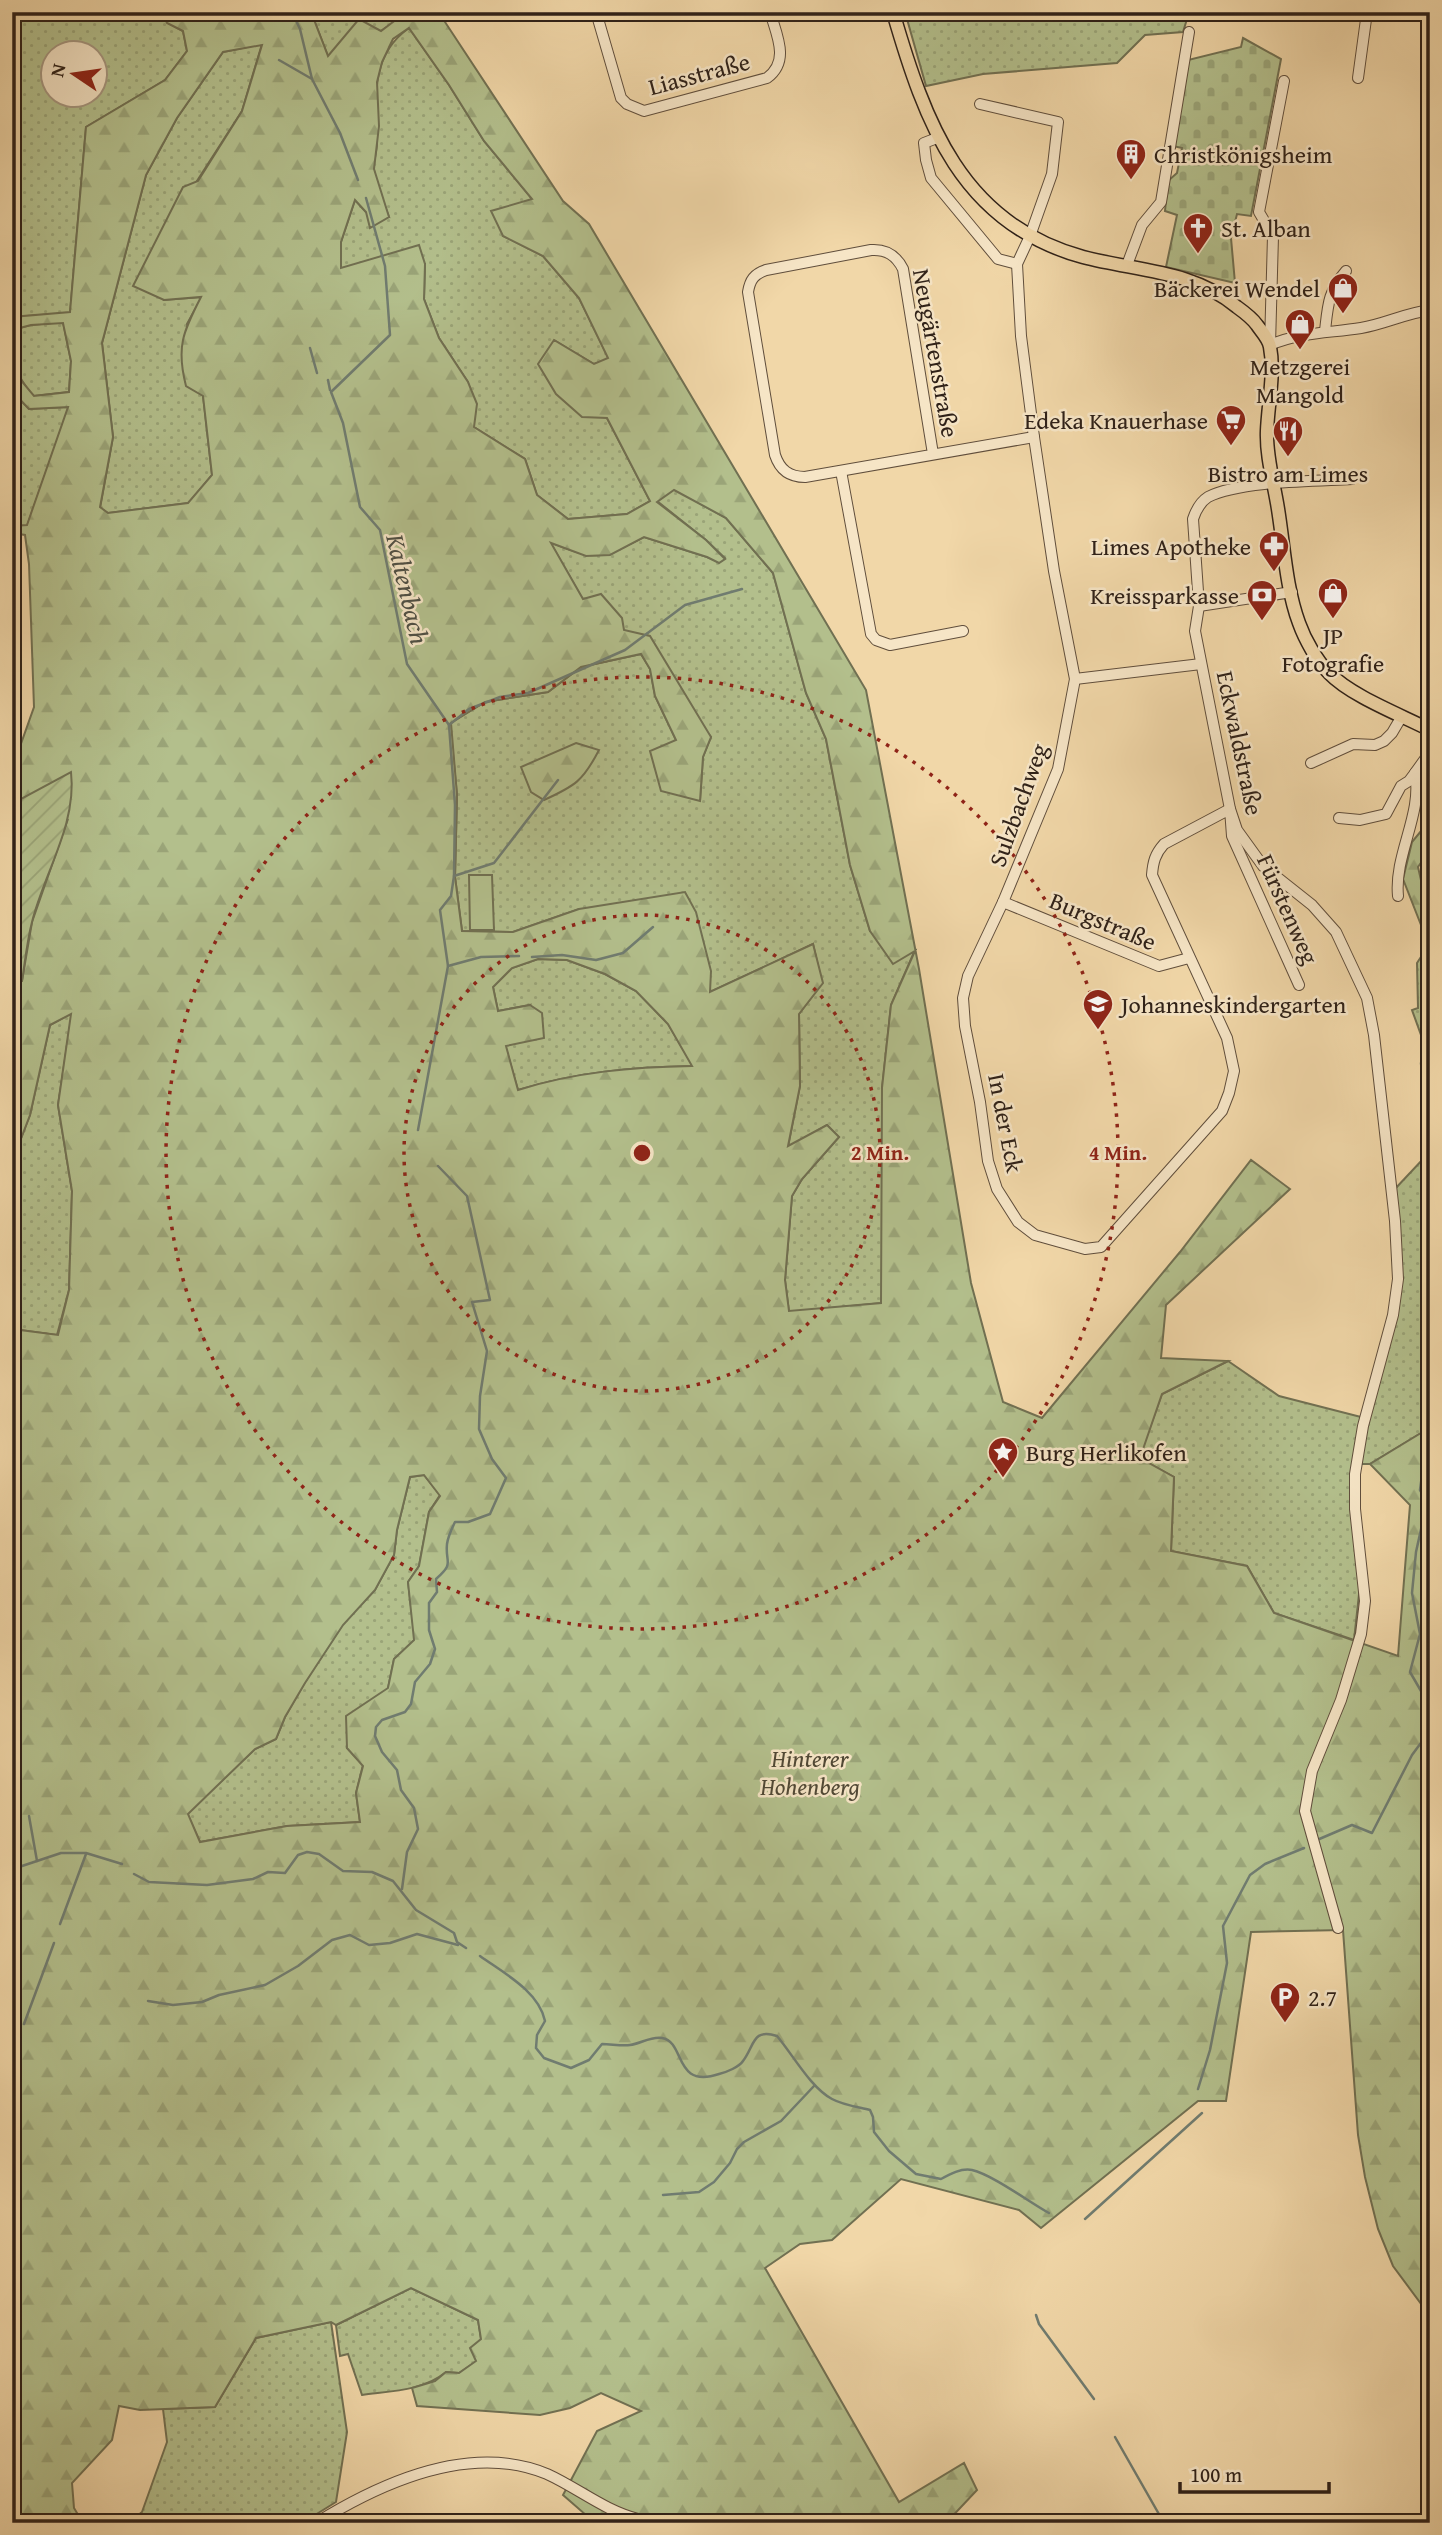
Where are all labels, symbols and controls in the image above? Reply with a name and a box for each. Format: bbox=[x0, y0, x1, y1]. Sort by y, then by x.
north arrow bbox=[38, 38, 108, 108]
street label: Liasstraße bbox=[644, 44, 754, 104]
text: N bbox=[42, 61, 73, 80]
building icon: Christkönigsheim bbox=[1114, 137, 1148, 181]
place label: Christkönigsheim bbox=[1154, 137, 1333, 172]
church icon: St. Alban bbox=[1181, 211, 1215, 255]
place label: St. Alban bbox=[1221, 211, 1311, 246]
street label: Neugärtenstraße bbox=[904, 266, 968, 440]
place label: Bäckerei Wendel bbox=[1154, 271, 1320, 306]
shop icon: Bäckerei Wendel bbox=[1326, 271, 1360, 315]
shop icon: Metzgerei Mangold bbox=[1283, 307, 1317, 351]
place label: Metzgerei Mangold bbox=[1250, 349, 1351, 412]
place label: Edeka Knauerhase bbox=[1024, 403, 1208, 438]
supermarket icon: Edeka Knauerhase bbox=[1214, 403, 1248, 447]
restaurant icon: Bistro am Limes bbox=[1271, 414, 1305, 458]
place label: Bistro am Limes bbox=[1208, 456, 1368, 491]
water label: Kaltenbach bbox=[376, 529, 440, 648]
place label: Limes Apotheke bbox=[1091, 529, 1251, 564]
pharmacy icon: Limes Apotheke bbox=[1257, 529, 1291, 573]
shop icon: JP Fotografie bbox=[1316, 576, 1350, 620]
place label: Kreissparkasse bbox=[1090, 578, 1239, 613]
bank icon: Kreissparkasse bbox=[1245, 578, 1279, 622]
place label: JP Fotografie bbox=[1282, 618, 1384, 681]
street label: Eckwaldstraße bbox=[1208, 668, 1272, 818]
street label: Sulzbachweg bbox=[979, 738, 1057, 872]
street label: Fürstenweg bbox=[1248, 848, 1328, 970]
street label: Burgstraße bbox=[1044, 883, 1162, 959]
school or university icon: Johanneskindergarten bbox=[1081, 987, 1115, 1031]
place label: Johanneskindergarten bbox=[1118, 987, 1347, 1022]
street label: In der Eck bbox=[979, 1071, 1033, 1176]
text: 2 Min. bbox=[851, 1137, 909, 1168]
text: 4 Min. bbox=[1089, 1137, 1147, 1168]
centre of rings bbox=[630, 1141, 654, 1165]
place icon: Burg Herlikofen bbox=[986, 1435, 1020, 1479]
place label: Burg Herlikofen bbox=[1026, 1435, 1187, 1470]
park label: Hinterer Hohenberg bbox=[759, 1741, 860, 1804]
parking icon: 2.7 bbox=[1268, 1980, 1302, 2024]
place label: 2.7 bbox=[1308, 1980, 1337, 2015]
scale bar bbox=[1180, 2451, 1328, 2495]
text: 100 m bbox=[1190, 2459, 1242, 2490]

